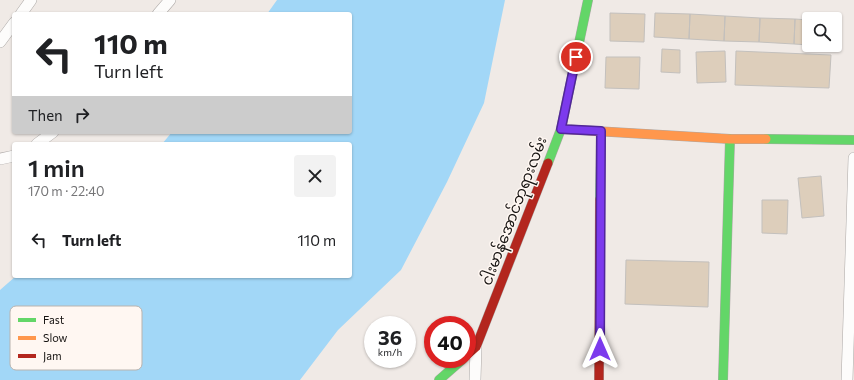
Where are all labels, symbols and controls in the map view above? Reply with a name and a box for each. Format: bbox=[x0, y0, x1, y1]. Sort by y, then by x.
map controls bbox=[802, 12, 842, 52]
button: search bbox=[802, 12, 842, 52]
text: 110 m bbox=[94, 26, 168, 60]
icon: left bbox=[28, 28, 80, 80]
pin bbox=[559, 40, 593, 74]
icon: arrive bbox=[565, 46, 587, 68]
text: Turn left bbox=[94, 60, 163, 82]
icon: right bbox=[71, 104, 93, 126]
text: Then bbox=[28, 106, 63, 124]
street label: ငါးမာန်အောင်ဘုရားလမ်း bbox=[476, 134, 553, 289]
text: 1 min bbox=[28, 153, 85, 182]
button: close bbox=[294, 155, 336, 197]
text: 170 m · 22:40 bbox=[28, 183, 105, 199]
icon: left bbox=[28, 229, 50, 251]
text: Turn left bbox=[62, 231, 121, 249]
text: 110 m bbox=[297, 231, 336, 249]
legend bbox=[10, 306, 142, 370]
text: Fast bbox=[43, 313, 65, 326]
speed limit sign: 40 bbox=[424, 316, 476, 368]
text: 36 bbox=[378, 325, 402, 349]
position arrow bbox=[579, 328, 621, 370]
text: Slow bbox=[43, 331, 68, 344]
text: km/h bbox=[378, 346, 402, 358]
text: Jam bbox=[43, 349, 62, 363]

